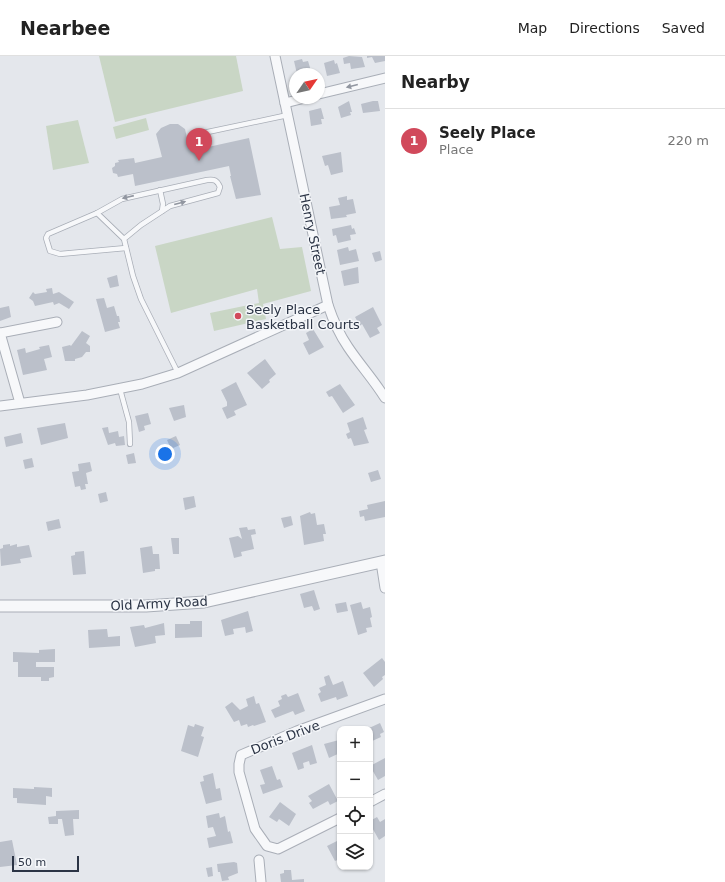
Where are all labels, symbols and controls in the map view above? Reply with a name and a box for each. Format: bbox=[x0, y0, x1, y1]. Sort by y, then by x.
text: Nearbee bbox=[20, 17, 110, 39]
text: Map bbox=[518, 20, 547, 36]
text: Directions bbox=[569, 20, 640, 36]
text: Saved bbox=[662, 20, 705, 36]
north arrow bbox=[289, 68, 325, 104]
text: Nearby bbox=[401, 72, 470, 92]
one-way arrow bbox=[346, 84, 358, 90]
text: Seely Place bbox=[439, 124, 536, 142]
pin: 1 bbox=[186, 128, 212, 161]
text: 1 bbox=[409, 133, 419, 148]
text: 220 m bbox=[667, 133, 709, 148]
text: Place bbox=[439, 142, 474, 157]
street label: Henry Street bbox=[297, 192, 328, 276]
one-way arrow bbox=[122, 195, 134, 201]
one-way arrow bbox=[174, 200, 186, 206]
place label: Seely Place Basketball Courts bbox=[246, 302, 360, 332]
marker: Seely Place Basketball Courts bbox=[233, 311, 243, 321]
your location bbox=[155, 444, 175, 464]
street label: Old Army Road bbox=[110, 593, 208, 614]
street label: Doris Drive bbox=[249, 717, 322, 757]
map controls bbox=[337, 726, 373, 870]
button: + bbox=[337, 726, 373, 762]
button: − bbox=[337, 762, 373, 798]
button: locate bbox=[337, 798, 373, 834]
button: layers bbox=[337, 834, 373, 870]
scale bar bbox=[12, 854, 79, 873]
text: 50 m bbox=[18, 856, 46, 869]

